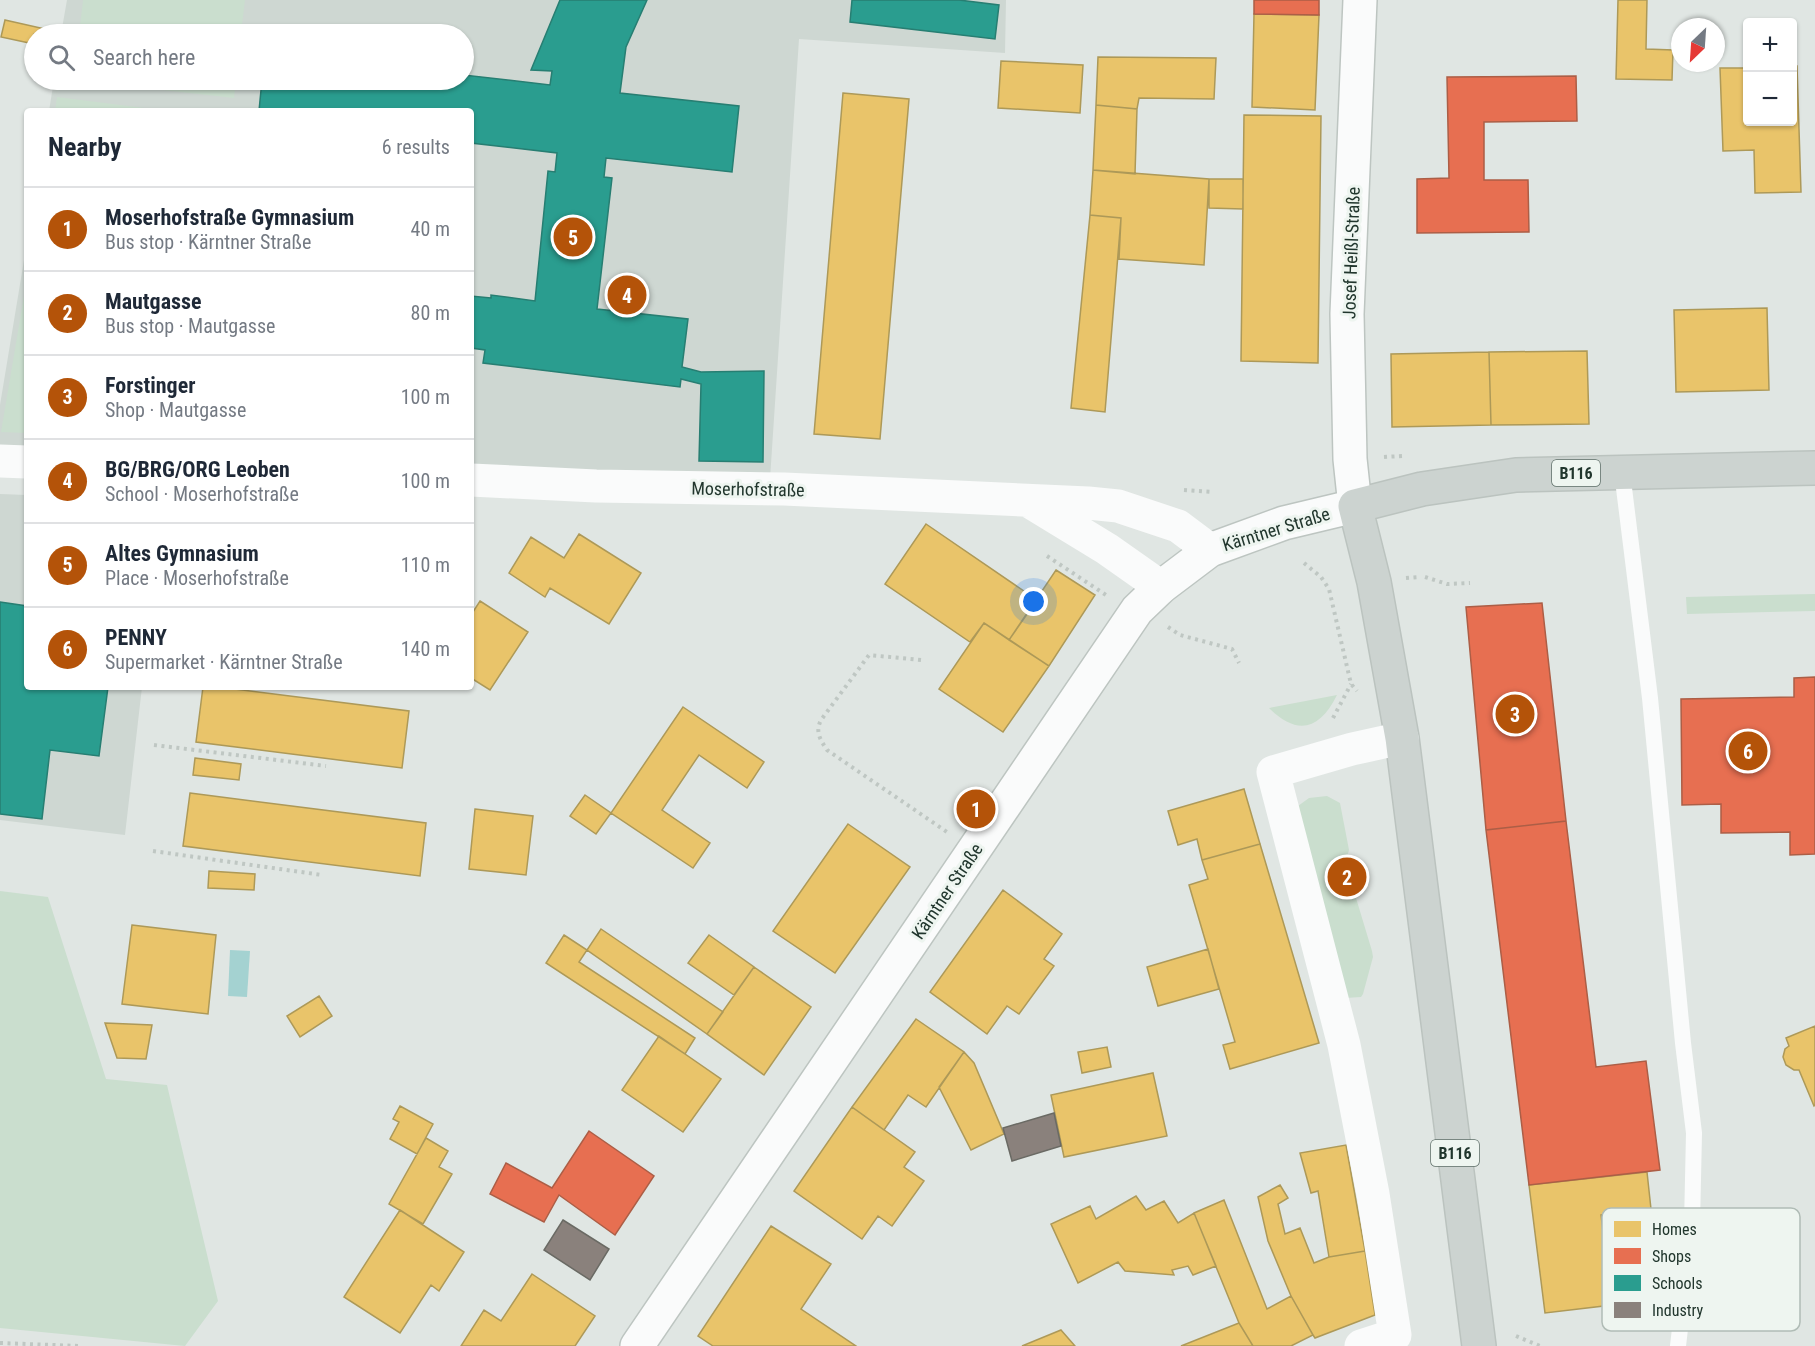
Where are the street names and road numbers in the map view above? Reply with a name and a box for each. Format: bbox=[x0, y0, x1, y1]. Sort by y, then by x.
street label: Josef Heißl-Straße bbox=[1338, 187, 1364, 319]
road number: B116 bbox=[1552, 460, 1600, 486]
street label: Moserhofstraße bbox=[691, 478, 805, 500]
street label: Kärntner Straße bbox=[1220, 503, 1332, 555]
street label: Kärntner Straße bbox=[907, 839, 987, 943]
road number: B116 bbox=[1431, 1140, 1479, 1166]

